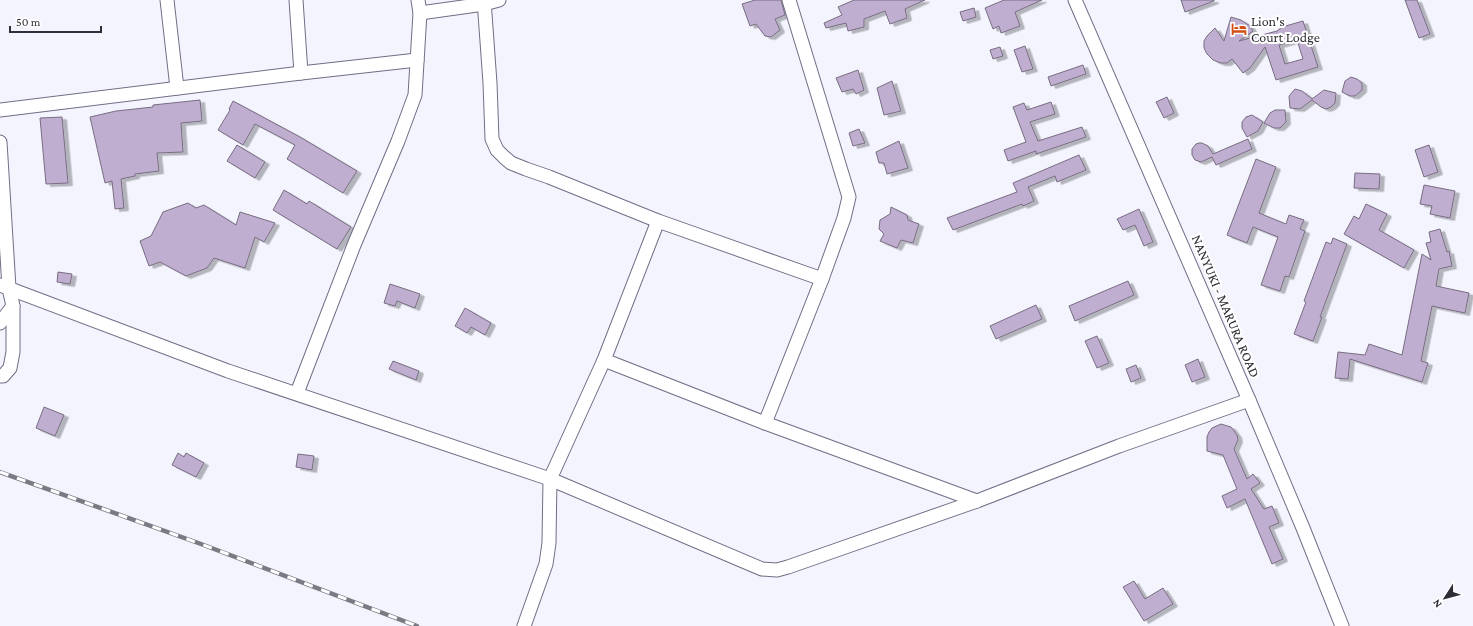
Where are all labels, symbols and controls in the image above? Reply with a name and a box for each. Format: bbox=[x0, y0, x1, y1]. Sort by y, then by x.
scale bar bbox=[10, 8, 101, 34]
place label: Lion's Court Lodge bbox=[1251, 13, 1320, 45]
text: 50 m bbox=[16, 15, 41, 29]
hotel icon: Lion's Court Lodge bbox=[1230, 20, 1248, 38]
street label: NANYUKI - MARURA ROAD bbox=[1189, 232, 1263, 380]
north arrow bbox=[1425, 578, 1465, 618]
text: N bbox=[1430, 597, 1444, 610]

